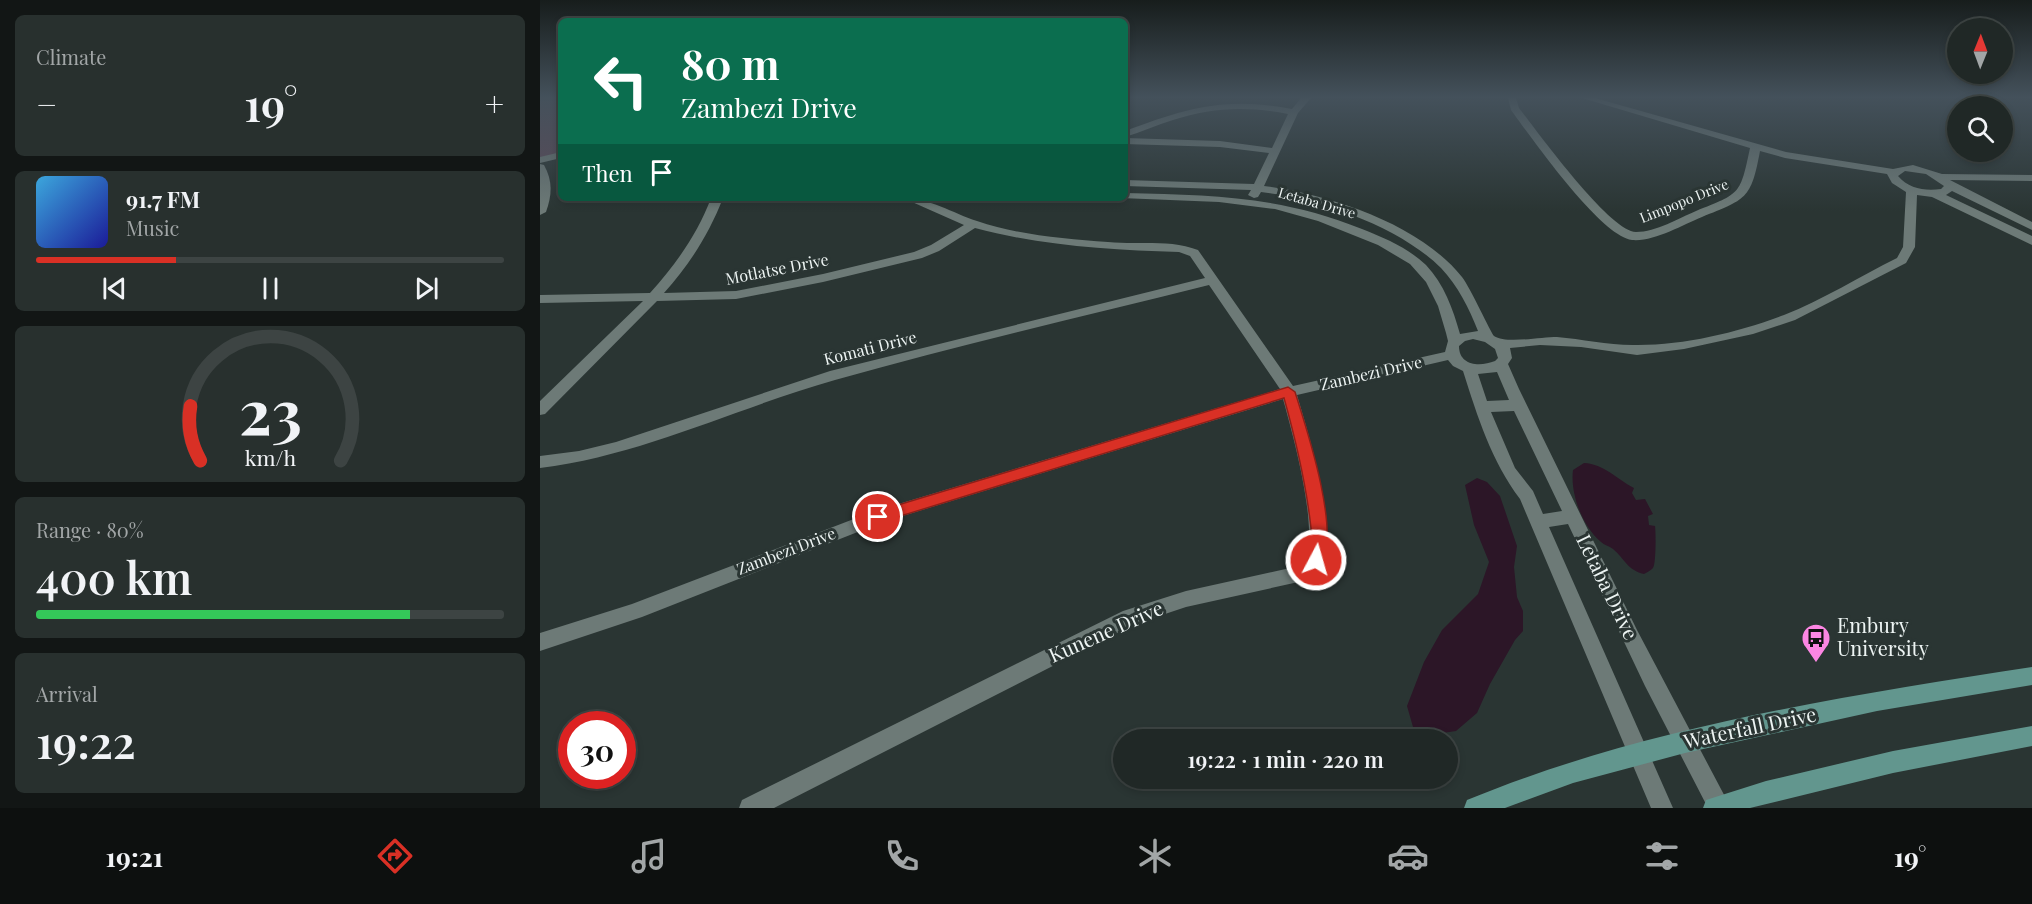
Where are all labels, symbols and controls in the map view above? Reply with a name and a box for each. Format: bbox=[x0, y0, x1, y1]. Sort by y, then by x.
north arrow bbox=[1947, 18, 2013, 84]
map controls bbox=[1947, 18, 2013, 162]
text: 80 m bbox=[681, 35, 779, 91]
icon: left bbox=[582, 42, 660, 120]
text: Climate bbox=[36, 43, 106, 70]
text: 19° bbox=[244, 73, 298, 133]
text: − bbox=[36, 81, 57, 125]
text: + bbox=[485, 81, 504, 125]
text: Zambezi Drive bbox=[681, 89, 857, 125]
button: search bbox=[1947, 96, 2013, 162]
icon: arrive bbox=[645, 156, 678, 189]
text: Then bbox=[582, 158, 633, 188]
street label: Limpopo Drive bbox=[1637, 174, 1731, 227]
street label: Letaba Drive bbox=[1276, 182, 1358, 223]
text: 91.7 FM bbox=[126, 184, 200, 214]
text: Music bbox=[126, 214, 179, 241]
street label: Motlatse Drive bbox=[724, 248, 830, 289]
icon: previous bbox=[98, 272, 131, 305]
icon: pause bbox=[254, 272, 287, 305]
icon: next bbox=[410, 272, 443, 305]
street label: Komati Drive bbox=[821, 326, 918, 369]
street label: Zambezi Drive bbox=[1318, 351, 1424, 394]
text: 23 bbox=[238, 367, 302, 451]
text: km/h bbox=[244, 443, 296, 471]
pin bbox=[852, 491, 903, 542]
icon: arrive bbox=[861, 500, 894, 533]
text: Range · 80% bbox=[36, 516, 144, 543]
street label: Zambezi Drive bbox=[733, 522, 838, 579]
position arrow bbox=[1284, 528, 1348, 592]
street label: Letaba Drive bbox=[1571, 529, 1645, 643]
text: 400 km bbox=[36, 546, 192, 606]
street label: Kunene Drive bbox=[1044, 593, 1167, 668]
place label: Embury University bbox=[1837, 611, 1929, 661]
bus stop icon: Embury University bbox=[1800, 622, 1832, 664]
text: Arrival bbox=[36, 680, 98, 707]
street label: Waterfall Drive bbox=[1680, 699, 1819, 754]
text: 19:22 bbox=[36, 710, 136, 770]
speed limit sign: 30 bbox=[558, 711, 636, 789]
text: 19:22 · 1 min · 220 m bbox=[1187, 744, 1384, 774]
icon: directions bbox=[374, 835, 416, 877]
icon: music bbox=[628, 835, 670, 877]
icon: phone bbox=[881, 835, 923, 877]
icon: climate bbox=[1134, 835, 1176, 877]
icon: car bbox=[1387, 835, 1429, 877]
icon: filters bbox=[1641, 835, 1683, 877]
text: 19:21 bbox=[106, 838, 163, 874]
text: 19° bbox=[1894, 838, 1926, 874]

